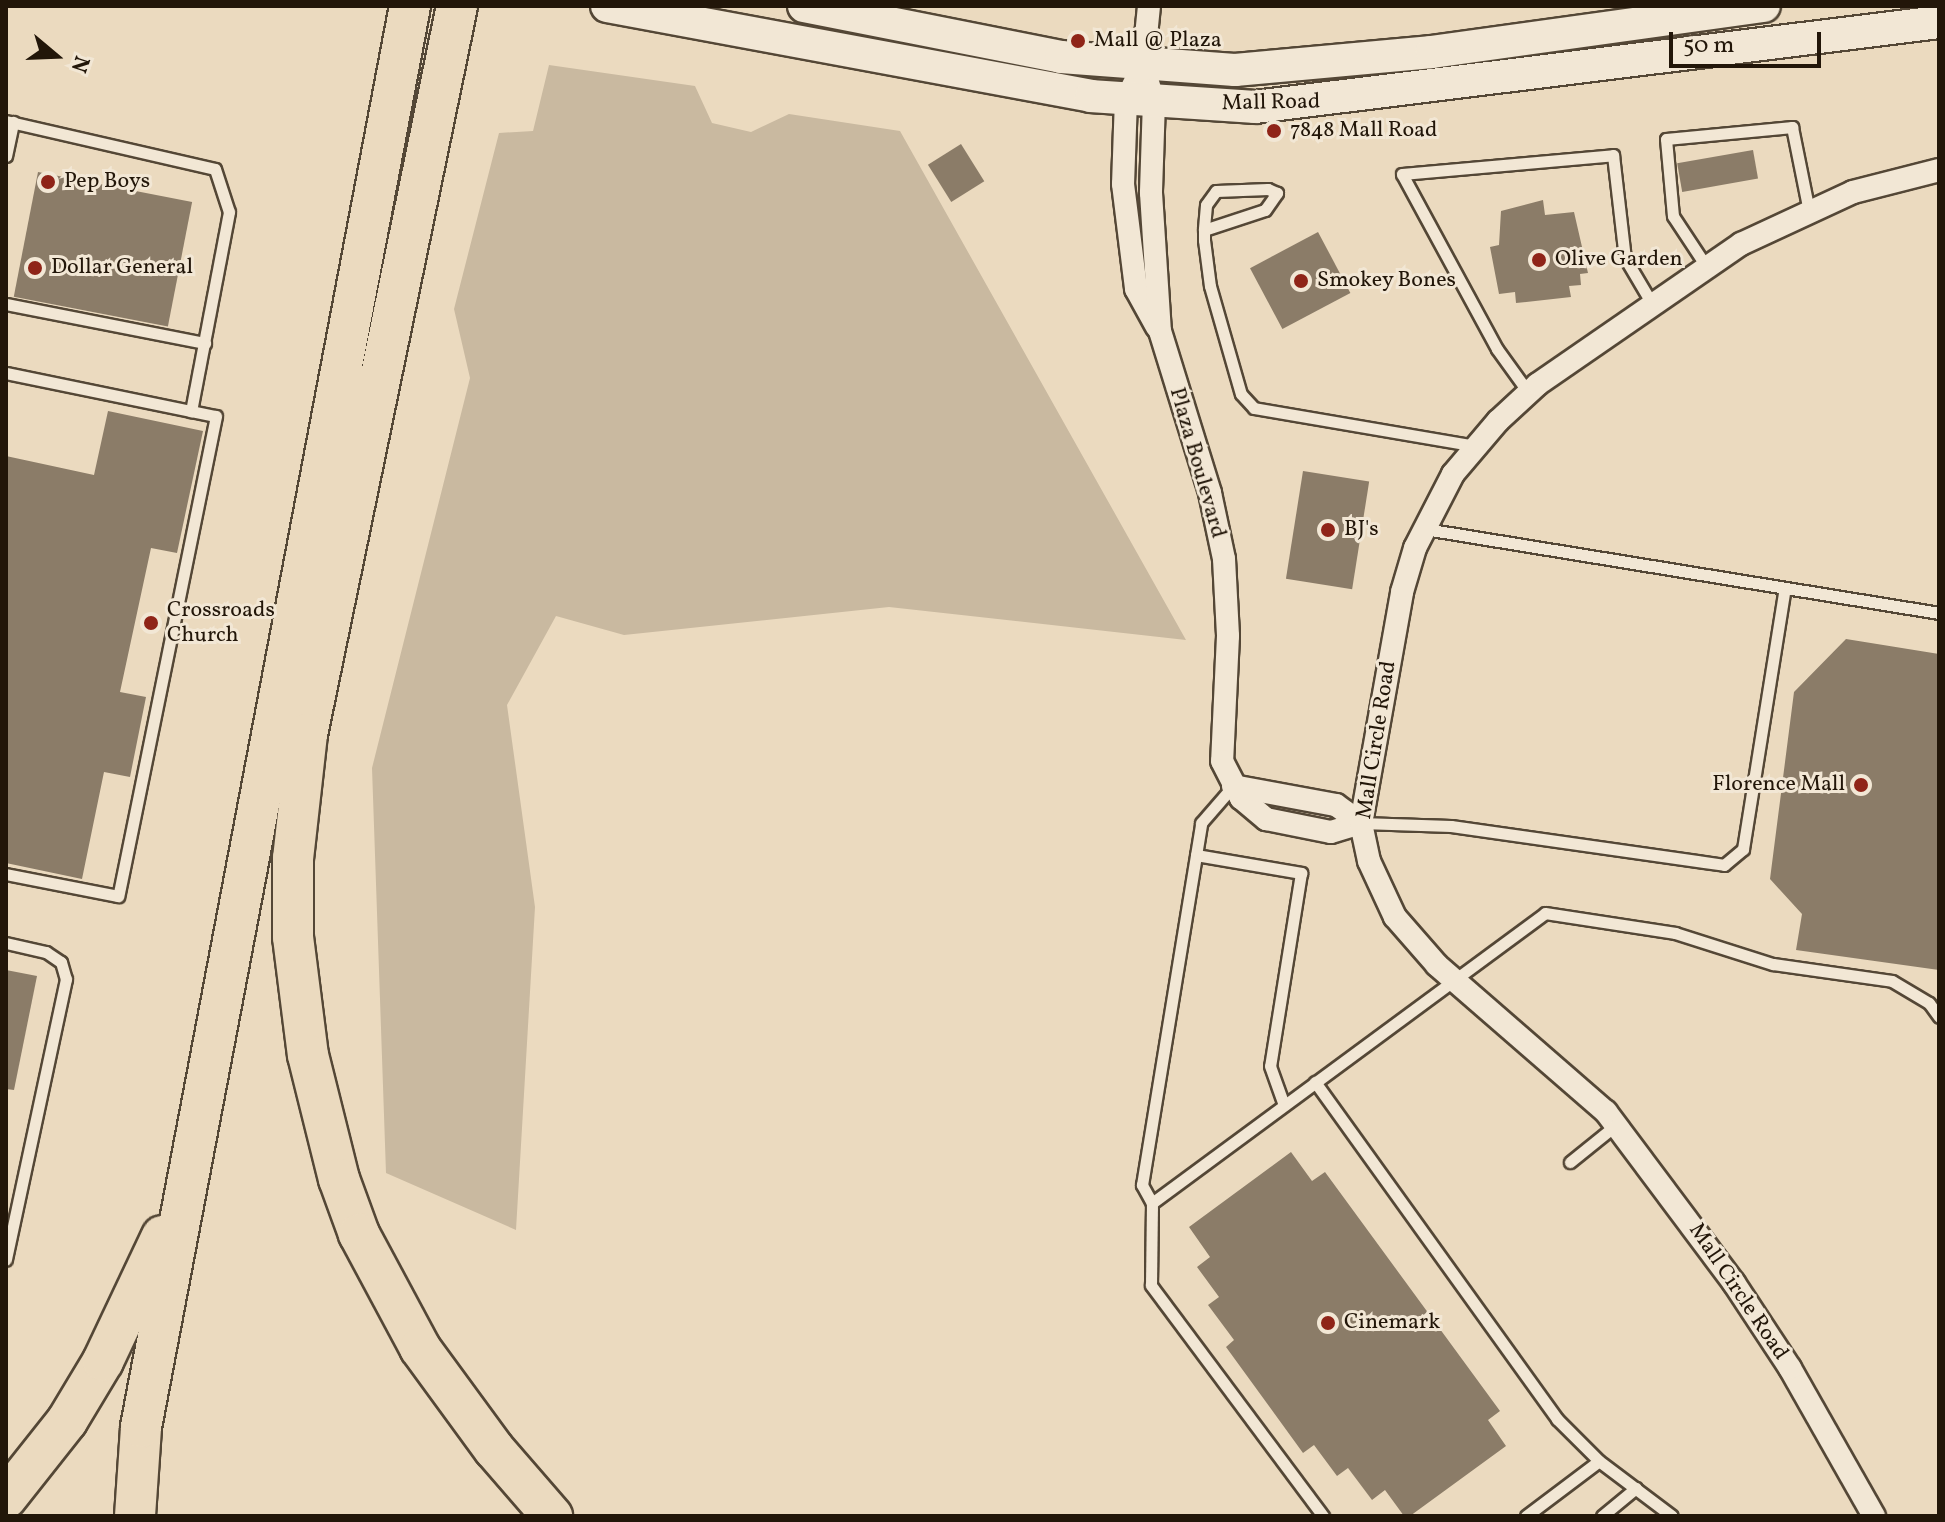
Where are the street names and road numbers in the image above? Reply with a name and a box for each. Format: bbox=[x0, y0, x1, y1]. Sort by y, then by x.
street label: Mall Road bbox=[1221, 89, 1321, 117]
street label: Plaza Boulevard bbox=[1163, 385, 1231, 541]
street label: Mall Circle Road bbox=[1351, 659, 1403, 821]
street label: Mall Circle Road bbox=[1682, 1218, 1794, 1366]

